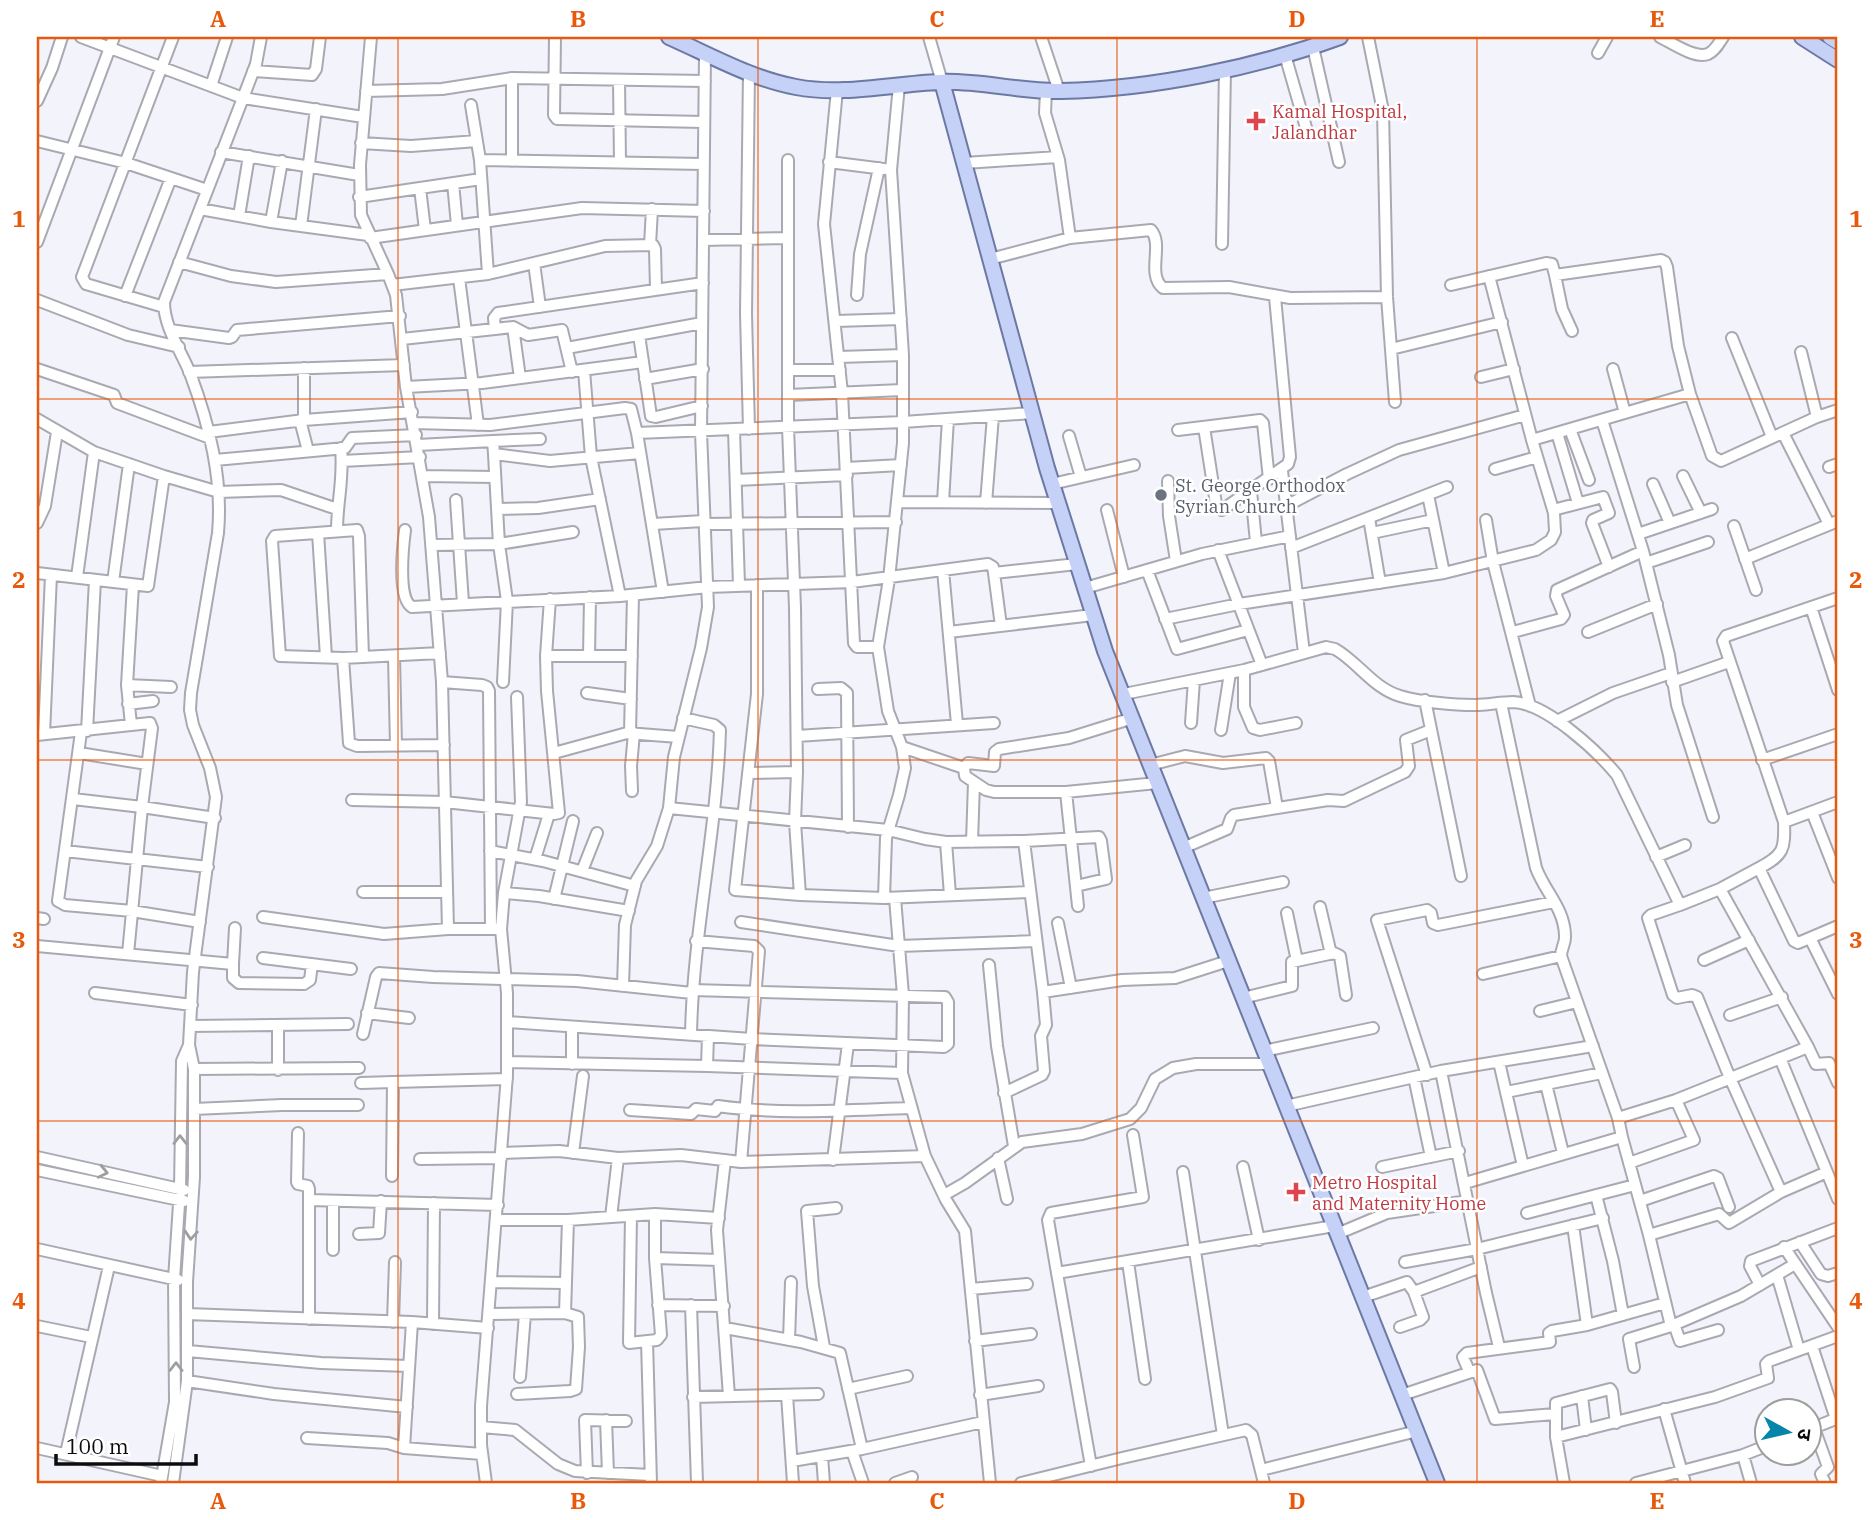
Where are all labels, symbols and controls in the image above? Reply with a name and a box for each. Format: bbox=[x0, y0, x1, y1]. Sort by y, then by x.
text: A bbox=[210, 3, 226, 33]
text: B bbox=[570, 3, 586, 33]
text: C bbox=[929, 3, 945, 33]
text: D bbox=[1288, 3, 1306, 33]
text: E bbox=[1649, 3, 1665, 33]
place label: Kamal Hospital, Jalandhar bbox=[1272, 100, 1407, 144]
marker: Kamal Hospital, Jalandhar bbox=[1246, 111, 1266, 131]
text: 1 bbox=[12, 203, 26, 233]
text: 1 bbox=[1849, 203, 1863, 233]
place label: St. George Orthodox Syrian Church bbox=[1175, 474, 1345, 518]
marker: St. George Orthodox Syrian Church bbox=[1153, 487, 1169, 503]
text: 2 bbox=[12, 564, 26, 594]
text: 2 bbox=[1849, 564, 1863, 594]
text: 3 bbox=[12, 924, 26, 954]
text: 3 bbox=[1849, 924, 1863, 954]
one-way arrow bbox=[173, 1134, 188, 1145]
one-way arrow bbox=[97, 1164, 109, 1178]
place label: Metro Hospital and Maternity Home bbox=[1312, 1171, 1486, 1215]
marker: Metro Hospital and Maternity Home bbox=[1286, 1182, 1306, 1202]
one-way arrow bbox=[184, 1230, 199, 1241]
text: 4 bbox=[12, 1285, 26, 1315]
text: 4 bbox=[1849, 1285, 1863, 1315]
one-way arrow bbox=[168, 1361, 184, 1372]
north arrow bbox=[1752, 1398, 1822, 1468]
scale bar bbox=[56, 1422, 196, 1466]
text: उ bbox=[1792, 1427, 1817, 1442]
text: 100 m bbox=[66, 1432, 129, 1460]
text: A bbox=[210, 1485, 226, 1515]
text: B bbox=[570, 1485, 586, 1515]
text: C bbox=[929, 1485, 945, 1515]
text: D bbox=[1288, 1485, 1306, 1515]
text: E bbox=[1649, 1485, 1665, 1515]

